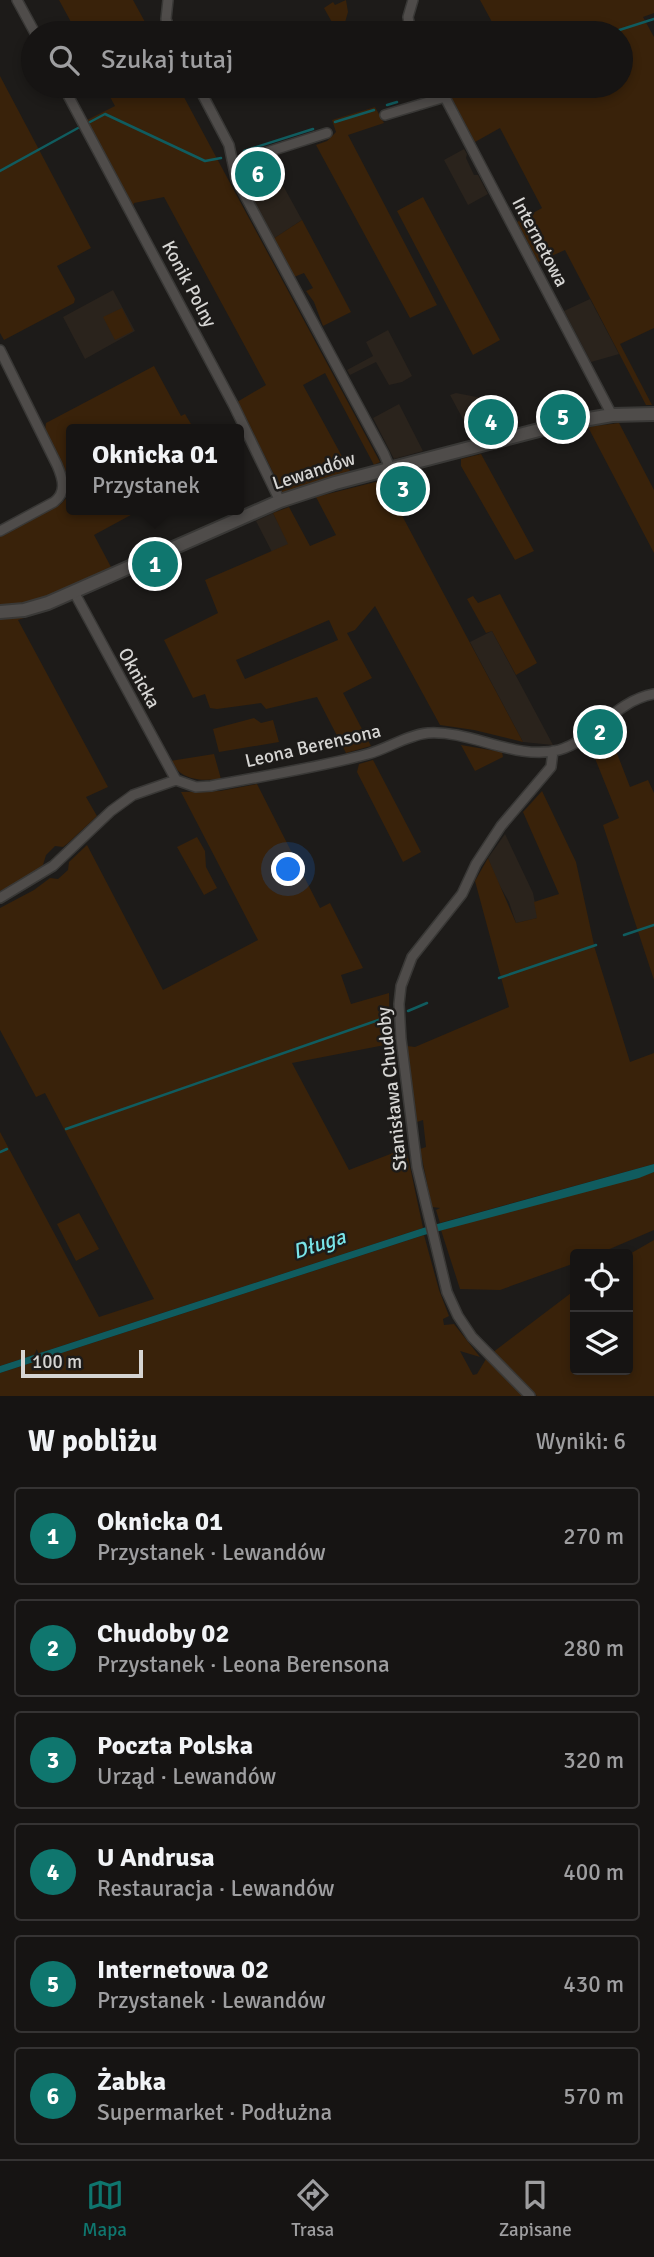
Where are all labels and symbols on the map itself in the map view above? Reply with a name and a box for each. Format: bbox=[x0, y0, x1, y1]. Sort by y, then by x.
pin: 6 bbox=[235, 148, 281, 200]
street label: Internetowa bbox=[506, 193, 574, 291]
street label: Konik Polny bbox=[156, 237, 222, 332]
pin: 5 bbox=[540, 391, 586, 443]
pin: 4 bbox=[468, 396, 514, 448]
street label: Lewandów bbox=[270, 446, 359, 496]
pin: 3 bbox=[380, 463, 426, 515]
pin: 1 bbox=[132, 538, 178, 590]
street label: Oknicka bbox=[113, 643, 165, 713]
pin: 2 bbox=[577, 706, 623, 758]
street label: Leona Berensona bbox=[243, 719, 383, 773]
your location bbox=[271, 852, 305, 886]
street label: Stanisława Chudoby bbox=[371, 1006, 413, 1172]
water label: Długa bbox=[289, 1223, 350, 1265]
scale bar bbox=[21, 1347, 144, 1379]

